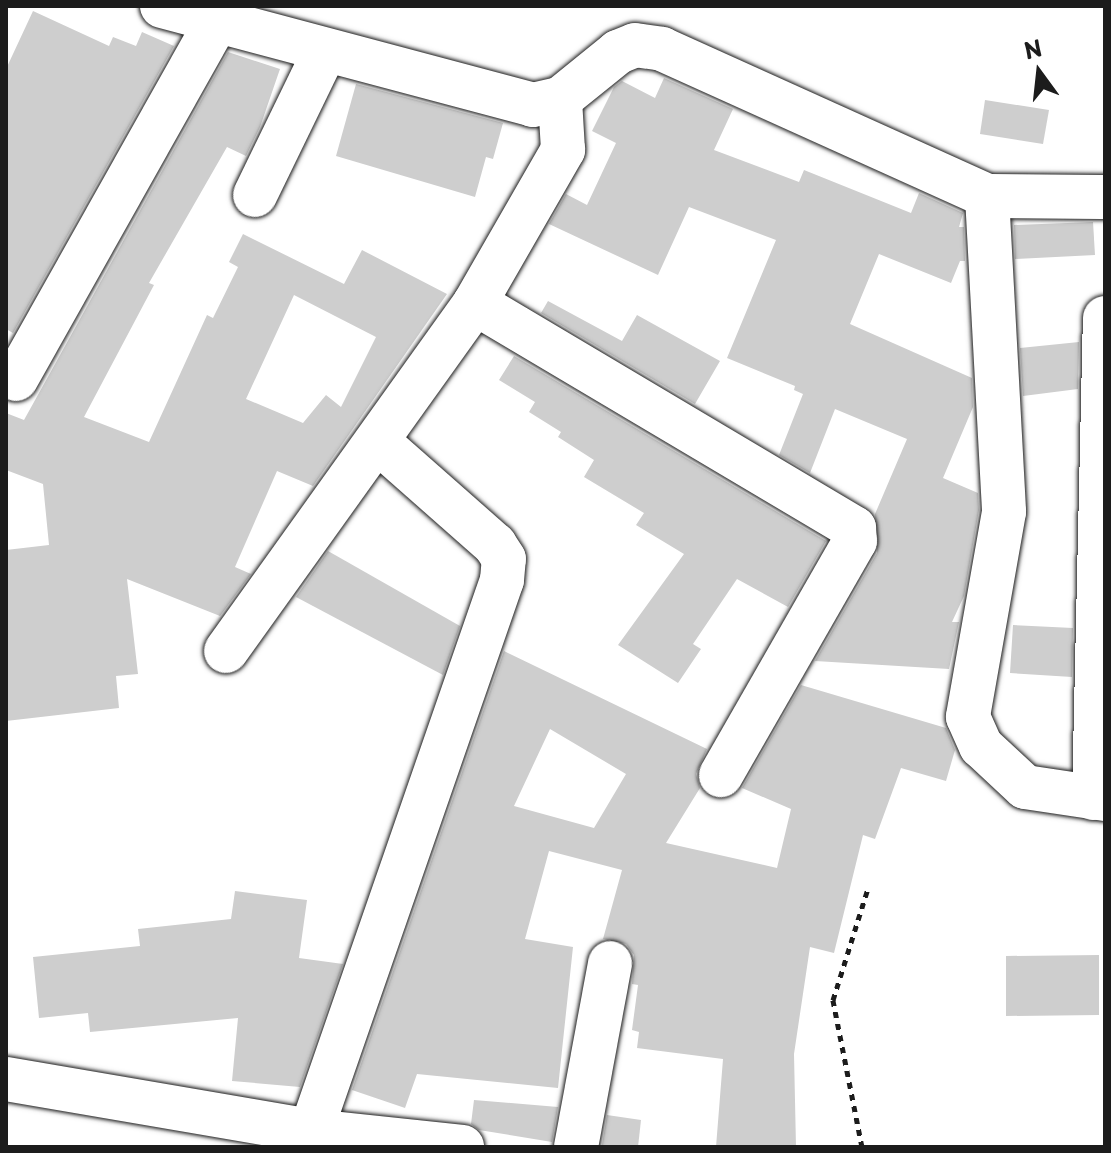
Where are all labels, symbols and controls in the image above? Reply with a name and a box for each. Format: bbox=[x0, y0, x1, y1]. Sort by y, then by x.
text: N bbox=[1020, 30, 1045, 67]
north arrow bbox=[999, 32, 1079, 112]

